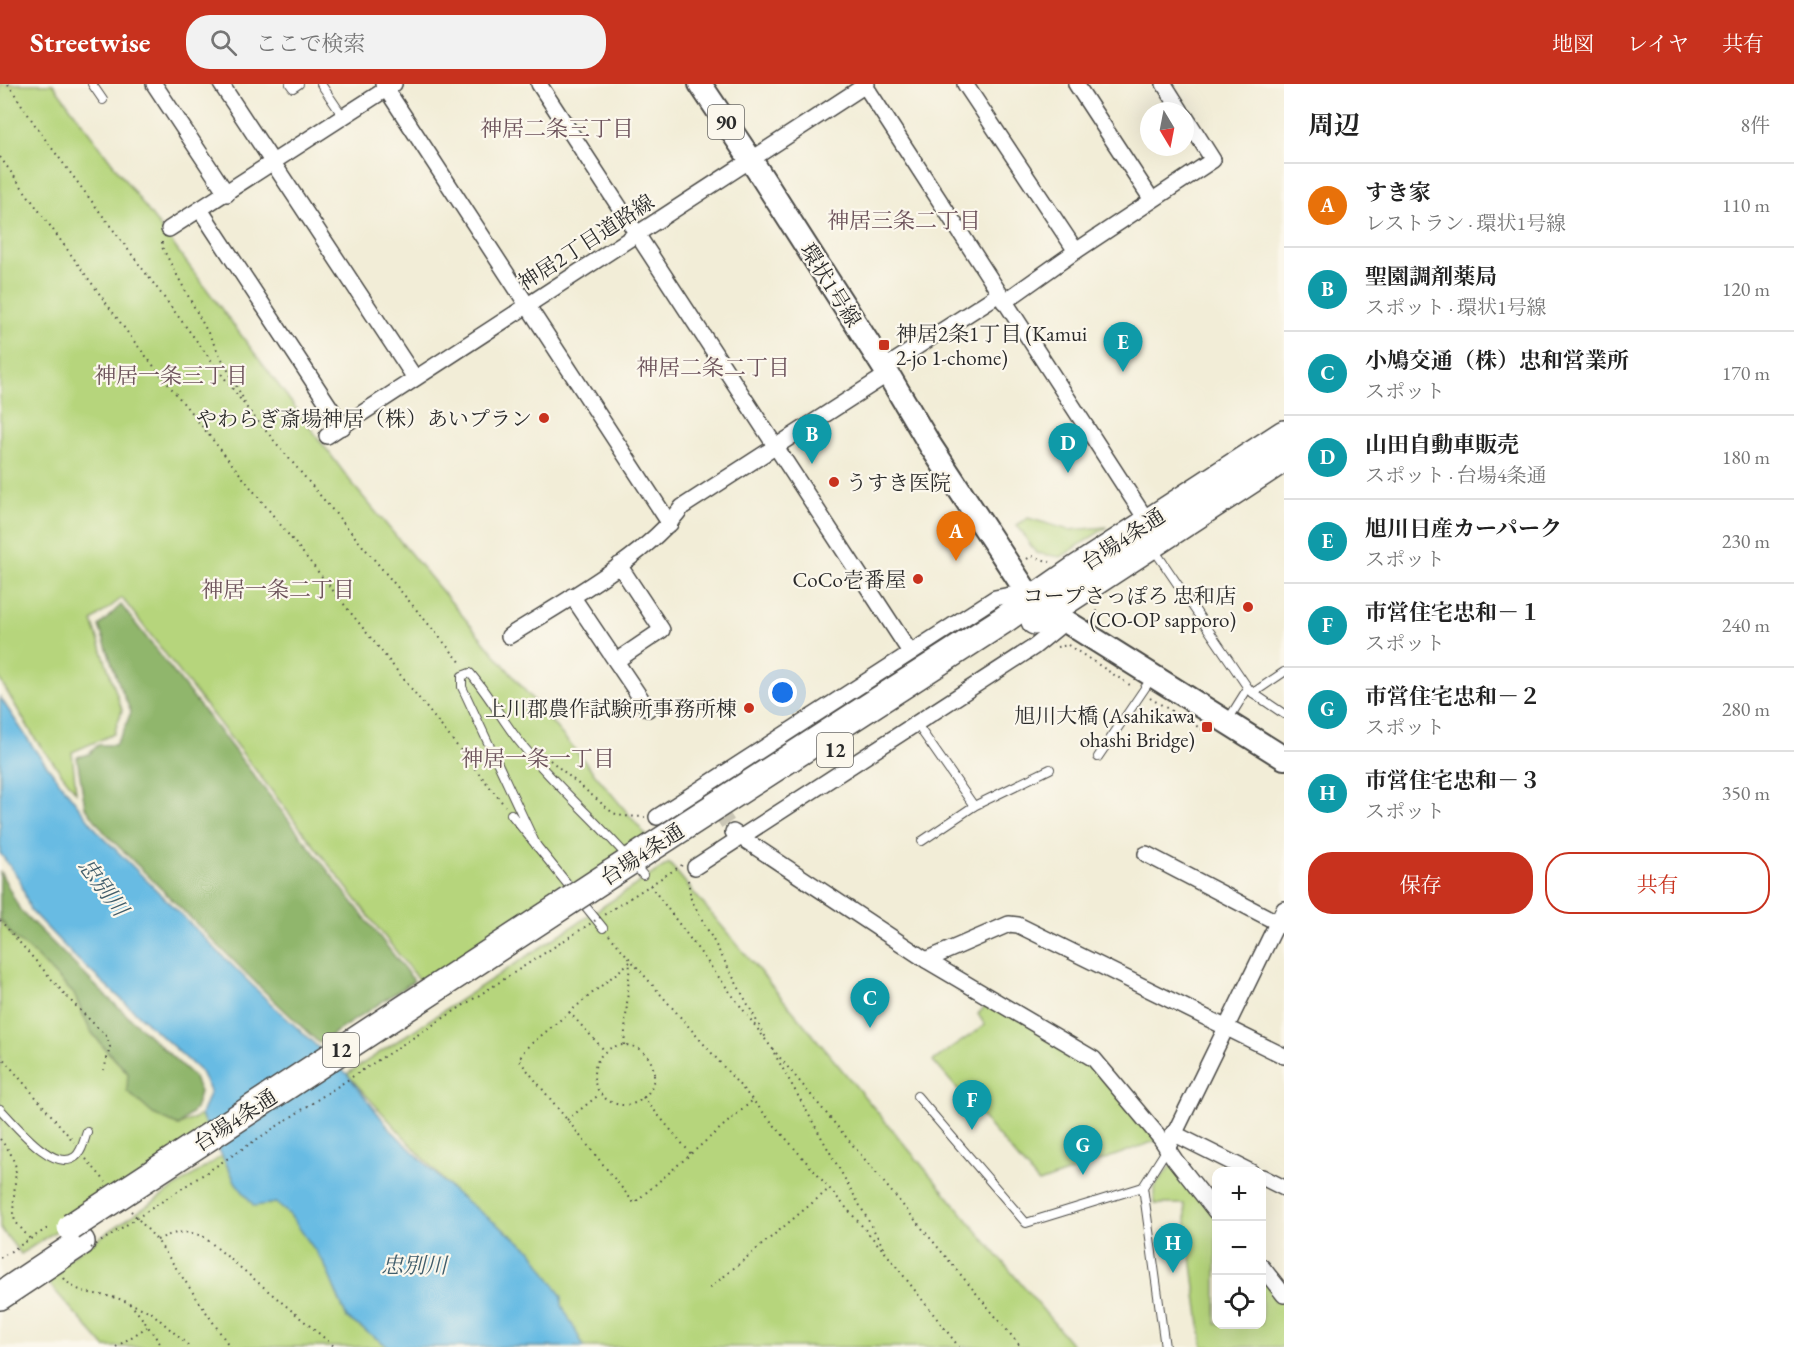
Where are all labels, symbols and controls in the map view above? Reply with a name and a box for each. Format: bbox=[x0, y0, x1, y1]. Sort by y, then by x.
search box bbox=[186, 15, 606, 69]
text: Streetwise bbox=[30, 24, 150, 60]
icon: search bbox=[207, 26, 240, 59]
text: ここで検索 bbox=[255, 29, 365, 58]
text: 地図 bbox=[1552, 30, 1594, 57]
text: レイヤ bbox=[1627, 30, 1689, 57]
text: 共有 bbox=[1722, 30, 1764, 57]
north arrow bbox=[1140, 102, 1194, 156]
road number: 90 bbox=[708, 105, 744, 139]
text: 周辺 bbox=[1308, 108, 1360, 142]
text: 8件 bbox=[1740, 112, 1770, 138]
district label: 神居二条三丁目 bbox=[480, 114, 634, 143]
text: すき家 bbox=[1365, 178, 1431, 207]
street label: 神居2丁目道路線 bbox=[513, 188, 659, 296]
text: A bbox=[1320, 192, 1335, 218]
text: 110 m bbox=[1722, 192, 1770, 218]
district label: 神居三条二丁目 bbox=[827, 206, 981, 235]
text: レストラン · 環状1号線 bbox=[1365, 210, 1566, 236]
street label: 環状1号線 bbox=[795, 238, 867, 332]
text: 聖園調剤薬局 bbox=[1365, 262, 1497, 291]
text: B bbox=[1321, 276, 1334, 302]
text: 120 m bbox=[1722, 276, 1770, 302]
text: スポット · 環状1号線 bbox=[1365, 294, 1547, 320]
place label: 神居2条1丁目 (Kamui 2-jo 1-chome) bbox=[896, 320, 1087, 371]
pin: E bbox=[1104, 322, 1142, 372]
marker: 神居2条1丁目 (Kamui 2-jo 1-chome) bbox=[877, 338, 891, 352]
text: 小鳩交通（株）忠和営業所 bbox=[1365, 346, 1629, 375]
district label: 神居二条二丁目 bbox=[636, 353, 790, 382]
text: C bbox=[1320, 360, 1335, 386]
text: 170 m bbox=[1722, 360, 1770, 386]
district label: 神居一条三丁目 bbox=[94, 361, 248, 390]
text: スポット bbox=[1365, 378, 1445, 404]
place label: やわらぎ斎場神居（株）あいプラン bbox=[196, 405, 532, 432]
marker: やわらぎ斎場神居（株）あいプラン bbox=[537, 411, 551, 425]
pin: B bbox=[792, 414, 832, 464]
pin: D bbox=[1048, 424, 1088, 473]
text: 山田自動車販売 bbox=[1365, 430, 1519, 459]
text: D bbox=[1320, 444, 1335, 470]
text: 180 m bbox=[1722, 444, 1770, 470]
text: スポット · 台場4条通 bbox=[1365, 462, 1547, 488]
place label: うすき医院 bbox=[846, 469, 951, 496]
marker: うすき医院 bbox=[827, 475, 841, 489]
street label: 台場4条通 bbox=[1076, 502, 1170, 576]
pin: A bbox=[936, 512, 976, 561]
text: 旭川日産カーパーク bbox=[1365, 514, 1562, 543]
text: E bbox=[1322, 528, 1333, 554]
text: 230 m bbox=[1722, 528, 1770, 554]
text: スポット bbox=[1365, 546, 1445, 572]
place label: CoCo壱番屋 bbox=[792, 566, 906, 593]
marker: CoCo壱番屋 bbox=[911, 572, 925, 586]
district label: 神居一条二丁目 bbox=[201, 575, 355, 604]
place label: コープさっぽろ 忠和店 (CO-OP sapporo) bbox=[1023, 582, 1236, 633]
text: 市営住宅忠和－１ bbox=[1365, 598, 1541, 627]
marker: コープさっぽろ 忠和店 (CO-OP sapporo) bbox=[1241, 600, 1255, 614]
text: F bbox=[1322, 612, 1333, 638]
text: 240 m bbox=[1722, 612, 1770, 638]
text: スポット bbox=[1365, 630, 1445, 656]
your location bbox=[768, 678, 797, 707]
text: 市営住宅忠和－２ bbox=[1365, 682, 1541, 711]
place label: 上川郡農作試験所事務所棟 bbox=[485, 695, 737, 722]
text: G bbox=[1320, 696, 1335, 722]
text: 280 m bbox=[1722, 696, 1770, 722]
marker: 上川郡農作試験所事務所棟 bbox=[742, 701, 756, 715]
place label: 旭川大橋 (Asahikawa ohashi Bridge) bbox=[1014, 702, 1196, 753]
text: スポット bbox=[1365, 714, 1445, 740]
marker: 旭川大橋 (Asahikawa ohashi Bridge) bbox=[1200, 720, 1214, 734]
road number: 12 bbox=[817, 733, 853, 767]
district label: 神居一条一丁目 bbox=[461, 744, 615, 773]
text: 市営住宅忠和－３ bbox=[1365, 766, 1541, 795]
text: H bbox=[1319, 780, 1336, 806]
text: 350 m bbox=[1722, 780, 1770, 806]
text: スポット bbox=[1365, 798, 1445, 824]
street label: 台場4条通 bbox=[595, 817, 689, 891]
water label: 忠別川 bbox=[72, 852, 136, 924]
button: 保存 bbox=[1308, 852, 1533, 914]
button: 共有 bbox=[1545, 852, 1770, 914]
pin: C bbox=[850, 978, 890, 1028]
road number: 12 bbox=[323, 1033, 359, 1067]
pin: F bbox=[952, 1080, 992, 1130]
street label: 台場4条通 bbox=[188, 1083, 282, 1157]
pin: G bbox=[1064, 1126, 1102, 1175]
map controls bbox=[1212, 1167, 1266, 1329]
button: + bbox=[1212, 1167, 1266, 1221]
button: − bbox=[1212, 1221, 1266, 1275]
pin: H bbox=[1154, 1224, 1192, 1273]
water label: 忠別川 bbox=[381, 1251, 449, 1280]
button: locate bbox=[1212, 1275, 1266, 1329]

